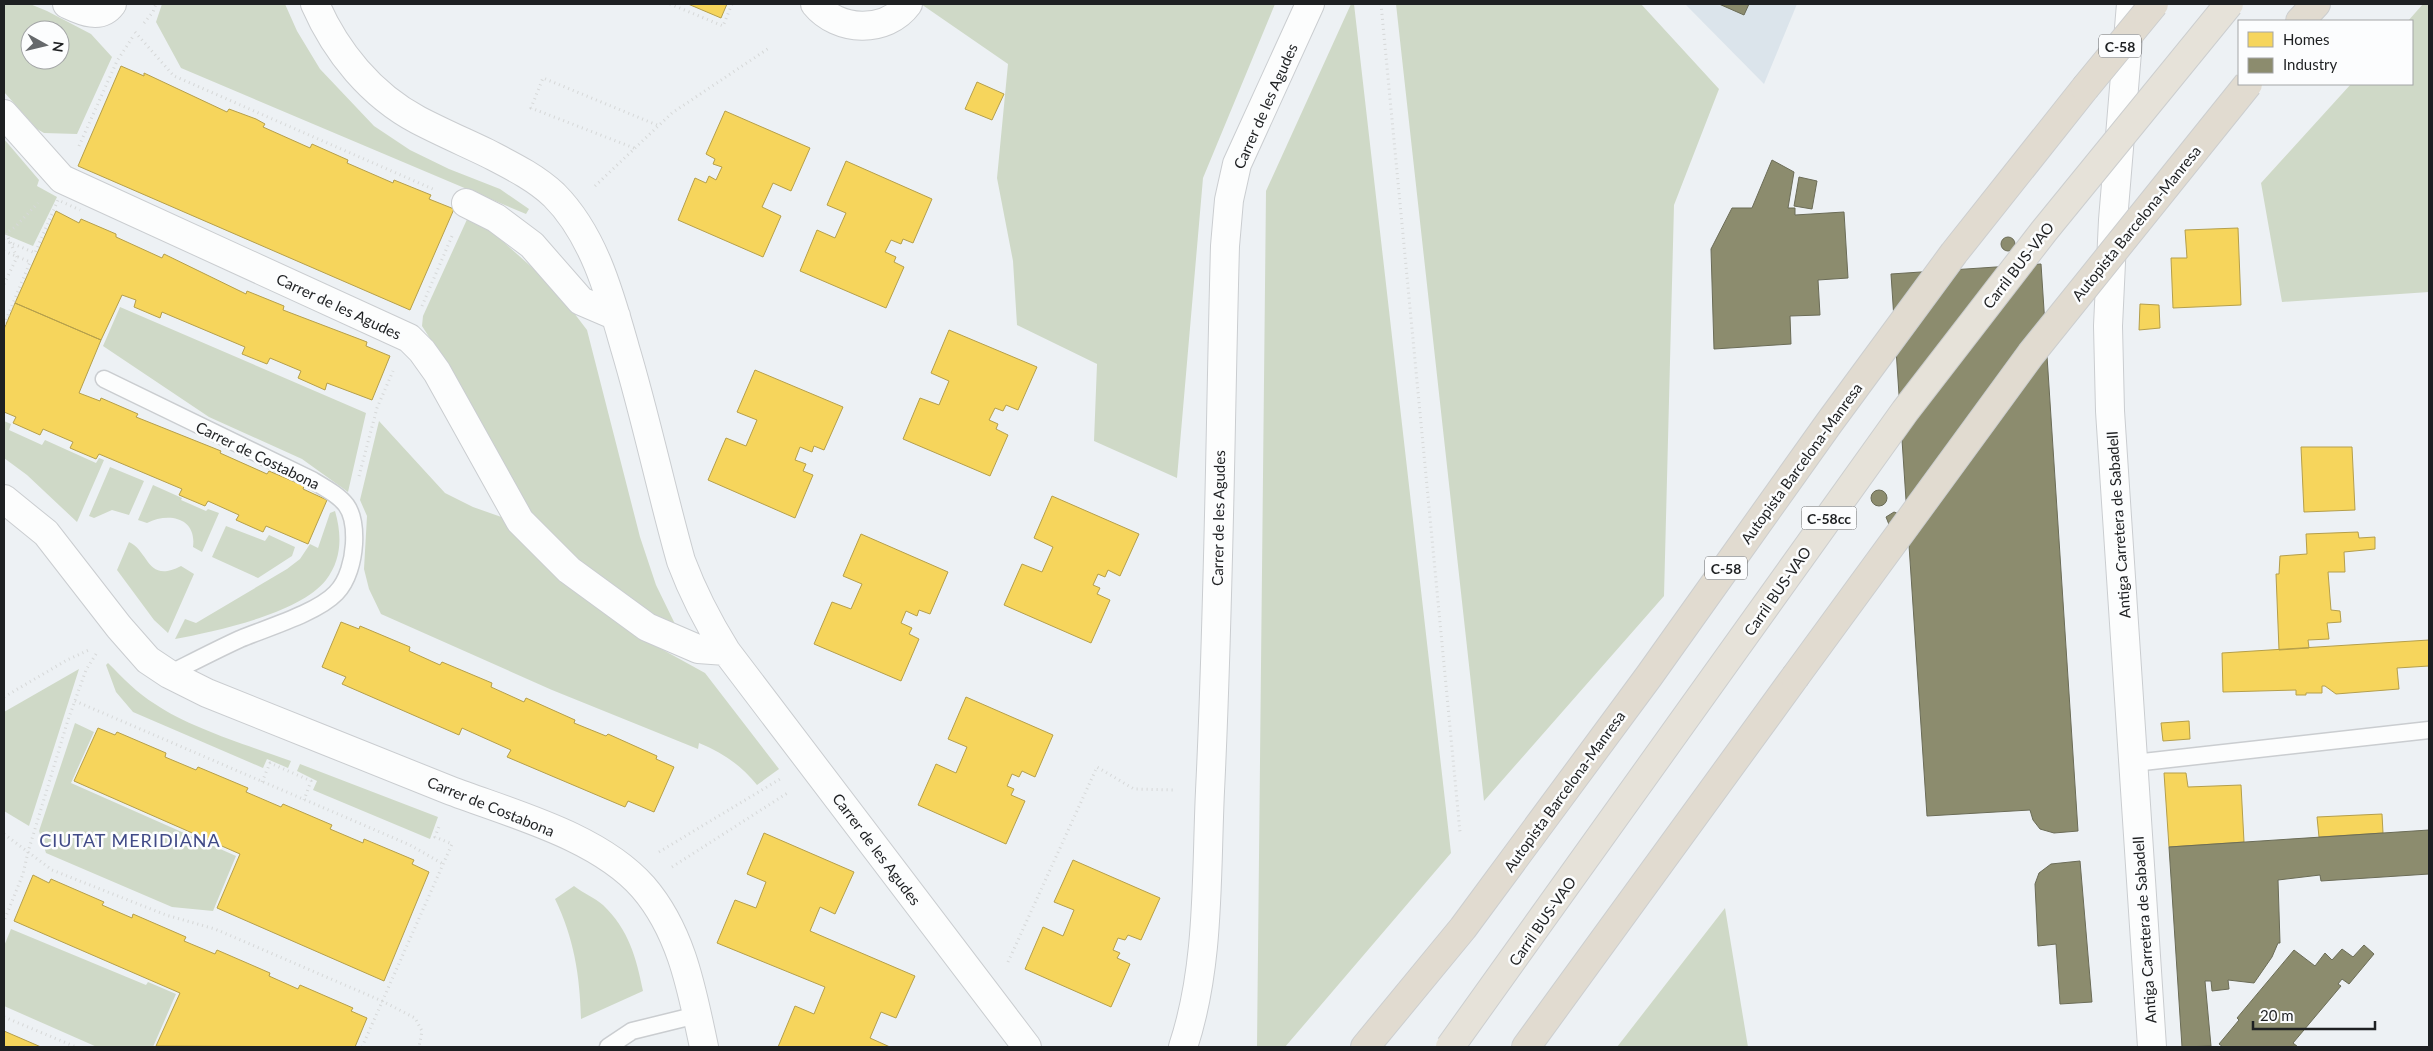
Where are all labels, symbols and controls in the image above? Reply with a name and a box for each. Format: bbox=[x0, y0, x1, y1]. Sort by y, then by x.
north arrow bbox=[20, 20, 70, 70]
legend bbox=[2238, 20, 2413, 85]
text: Homes bbox=[2283, 30, 2329, 48]
road number: C-58 bbox=[2099, 34, 2141, 58]
text: N bbox=[49, 40, 68, 53]
street label: Carrer de les Agudes bbox=[1229, 40, 1301, 172]
text: Industry bbox=[2283, 55, 2338, 73]
street label: Autopista Barcelona-Manresa bbox=[2068, 142, 2204, 304]
street label: Carril BUS-VAO bbox=[1979, 218, 2057, 312]
street label: Carrer de les Agudes bbox=[274, 269, 404, 343]
street label: Autopista Barcelona-Manresa bbox=[1737, 379, 1865, 547]
street label: Carrer de Costabona bbox=[193, 417, 323, 493]
street label: Antiga Carretera de Sabadell bbox=[2102, 431, 2134, 619]
street label: Carrer de les Agudes bbox=[1208, 450, 1228, 586]
road number: C-58cc bbox=[1802, 506, 1856, 530]
street label: Carril BUS-VAO bbox=[1740, 543, 1814, 639]
road number: C-58 bbox=[1705, 556, 1747, 580]
street label: Autopista Barcelona-Manresa bbox=[1500, 707, 1628, 875]
street label: Carrer de Costabona bbox=[425, 772, 557, 840]
street label: Carrer de les Agudes bbox=[829, 789, 925, 909]
district label: CIUTAT MERIDIANA bbox=[39, 829, 221, 851]
street label: Antiga Carretera de Sabadell bbox=[2128, 836, 2160, 1024]
street label: Carril BUS-VAO bbox=[1505, 873, 1579, 969]
scale bar bbox=[2253, 998, 2376, 1030]
text: 20 m bbox=[2260, 1006, 2294, 1024]

